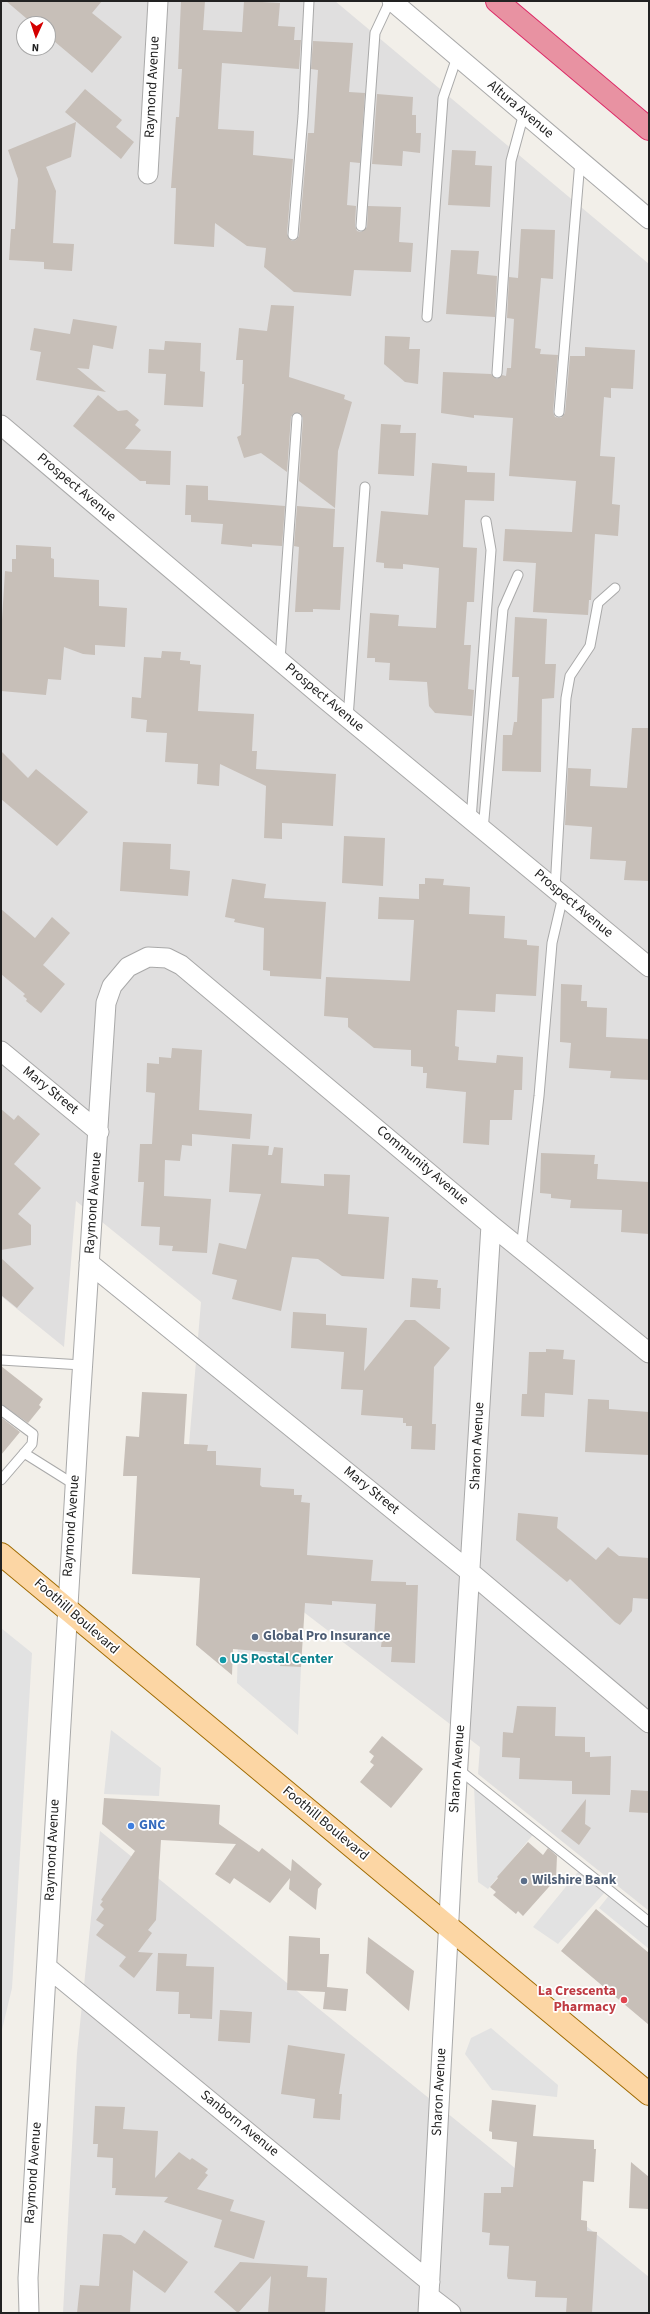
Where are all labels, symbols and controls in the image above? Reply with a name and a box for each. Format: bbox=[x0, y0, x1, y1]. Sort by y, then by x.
north arrow bbox=[16, 16, 56, 56]
street label: Raymond Avenue bbox=[142, 36, 164, 138]
text: N bbox=[31, 40, 39, 55]
street label: Altura Avenue bbox=[484, 78, 556, 142]
street label: Prospect Avenue bbox=[33, 450, 119, 526]
street label: Prospect Avenue bbox=[281, 660, 367, 736]
street label: Prospect Avenue bbox=[530, 866, 616, 942]
street label: Mary Street bbox=[19, 1063, 81, 1119]
street label: Community Avenue bbox=[373, 1123, 471, 1209]
street label: Raymond Avenue bbox=[82, 1151, 106, 1255]
street label: Sharon Avenue bbox=[467, 1402, 489, 1490]
street label: Mary Street bbox=[340, 1463, 402, 1519]
street label: Raymond Avenue bbox=[60, 1474, 84, 1578]
street label: Foothill Boulevard bbox=[30, 1575, 122, 1659]
place label: Global Pro Insurance bbox=[263, 1629, 390, 1645]
marker: Global Pro Insurance bbox=[250, 1632, 260, 1642]
place label: US Postal Center bbox=[231, 1652, 333, 1668]
marker: US Postal Center bbox=[218, 1655, 228, 1665]
street label: Sharon Avenue bbox=[447, 1724, 469, 1814]
street label: Foothill Boulevard bbox=[279, 1783, 371, 1865]
street label: Raymond Avenue bbox=[42, 1799, 64, 1901]
place label: GNC bbox=[139, 1818, 165, 1834]
marker: GNC bbox=[126, 1821, 136, 1831]
place label: Wilshire Bank bbox=[532, 1873, 616, 1889]
marker: Wilshire Bank bbox=[519, 1876, 529, 1886]
place label: La Crescenta Pharmacy bbox=[538, 1984, 616, 2016]
marker: La Crescenta Pharmacy bbox=[619, 1995, 629, 2005]
street label: Sharon Avenue bbox=[429, 2048, 451, 2136]
street label: Sanborn Avenue bbox=[196, 2087, 282, 2161]
street label: Raymond Avenue bbox=[22, 2121, 46, 2225]

